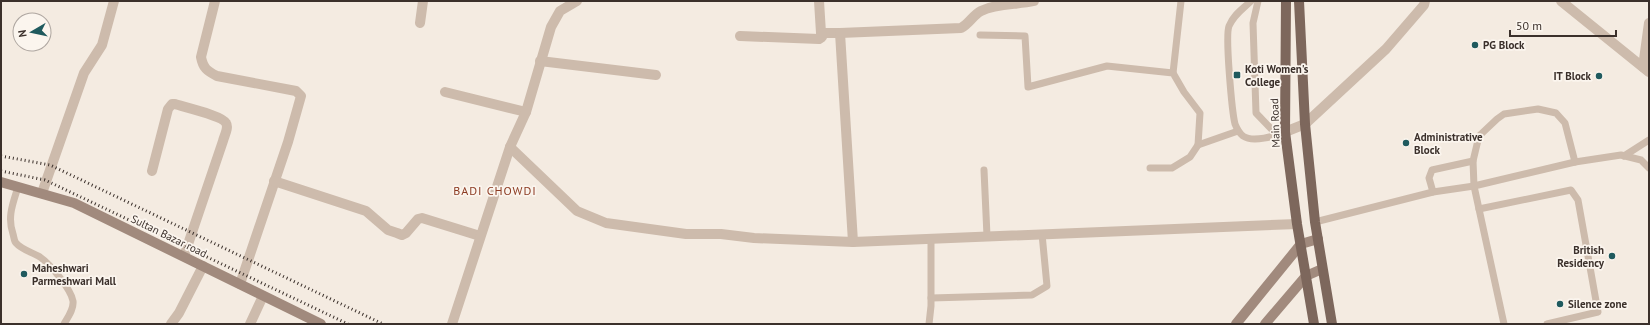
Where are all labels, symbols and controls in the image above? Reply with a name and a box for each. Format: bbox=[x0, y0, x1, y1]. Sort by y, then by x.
north arrow bbox=[12, 12, 52, 52]
scale bar bbox=[1510, 12, 1616, 38]
text: 50 m bbox=[1516, 18, 1542, 33]
text: N bbox=[15, 29, 30, 38]
place label: PG Block bbox=[1483, 38, 1525, 52]
marker: PG Block bbox=[1470, 40, 1480, 50]
place label: Koti Women's College bbox=[1245, 62, 1309, 89]
place label: IT Block bbox=[1553, 69, 1592, 83]
marker: Koti Women's College bbox=[1232, 70, 1242, 80]
marker: IT Block bbox=[1594, 71, 1604, 81]
street label: Main Road bbox=[1267, 98, 1283, 148]
place label: Administrative Block bbox=[1414, 130, 1483, 157]
marker: Administrative Block bbox=[1401, 138, 1411, 148]
district label: BADI CHOWDI bbox=[453, 183, 537, 198]
street label: Sultan Bazar road bbox=[129, 212, 209, 261]
place label: British Residency bbox=[1557, 243, 1605, 270]
marker: British Residency bbox=[1607, 251, 1617, 261]
place label: Maheshwari Parmeshwari Mall bbox=[32, 261, 117, 288]
marker: Maheshwari Parmeshwari Mall bbox=[19, 269, 29, 279]
place label: Silence zone bbox=[1568, 297, 1627, 311]
marker: Silence zone bbox=[1555, 299, 1565, 309]

